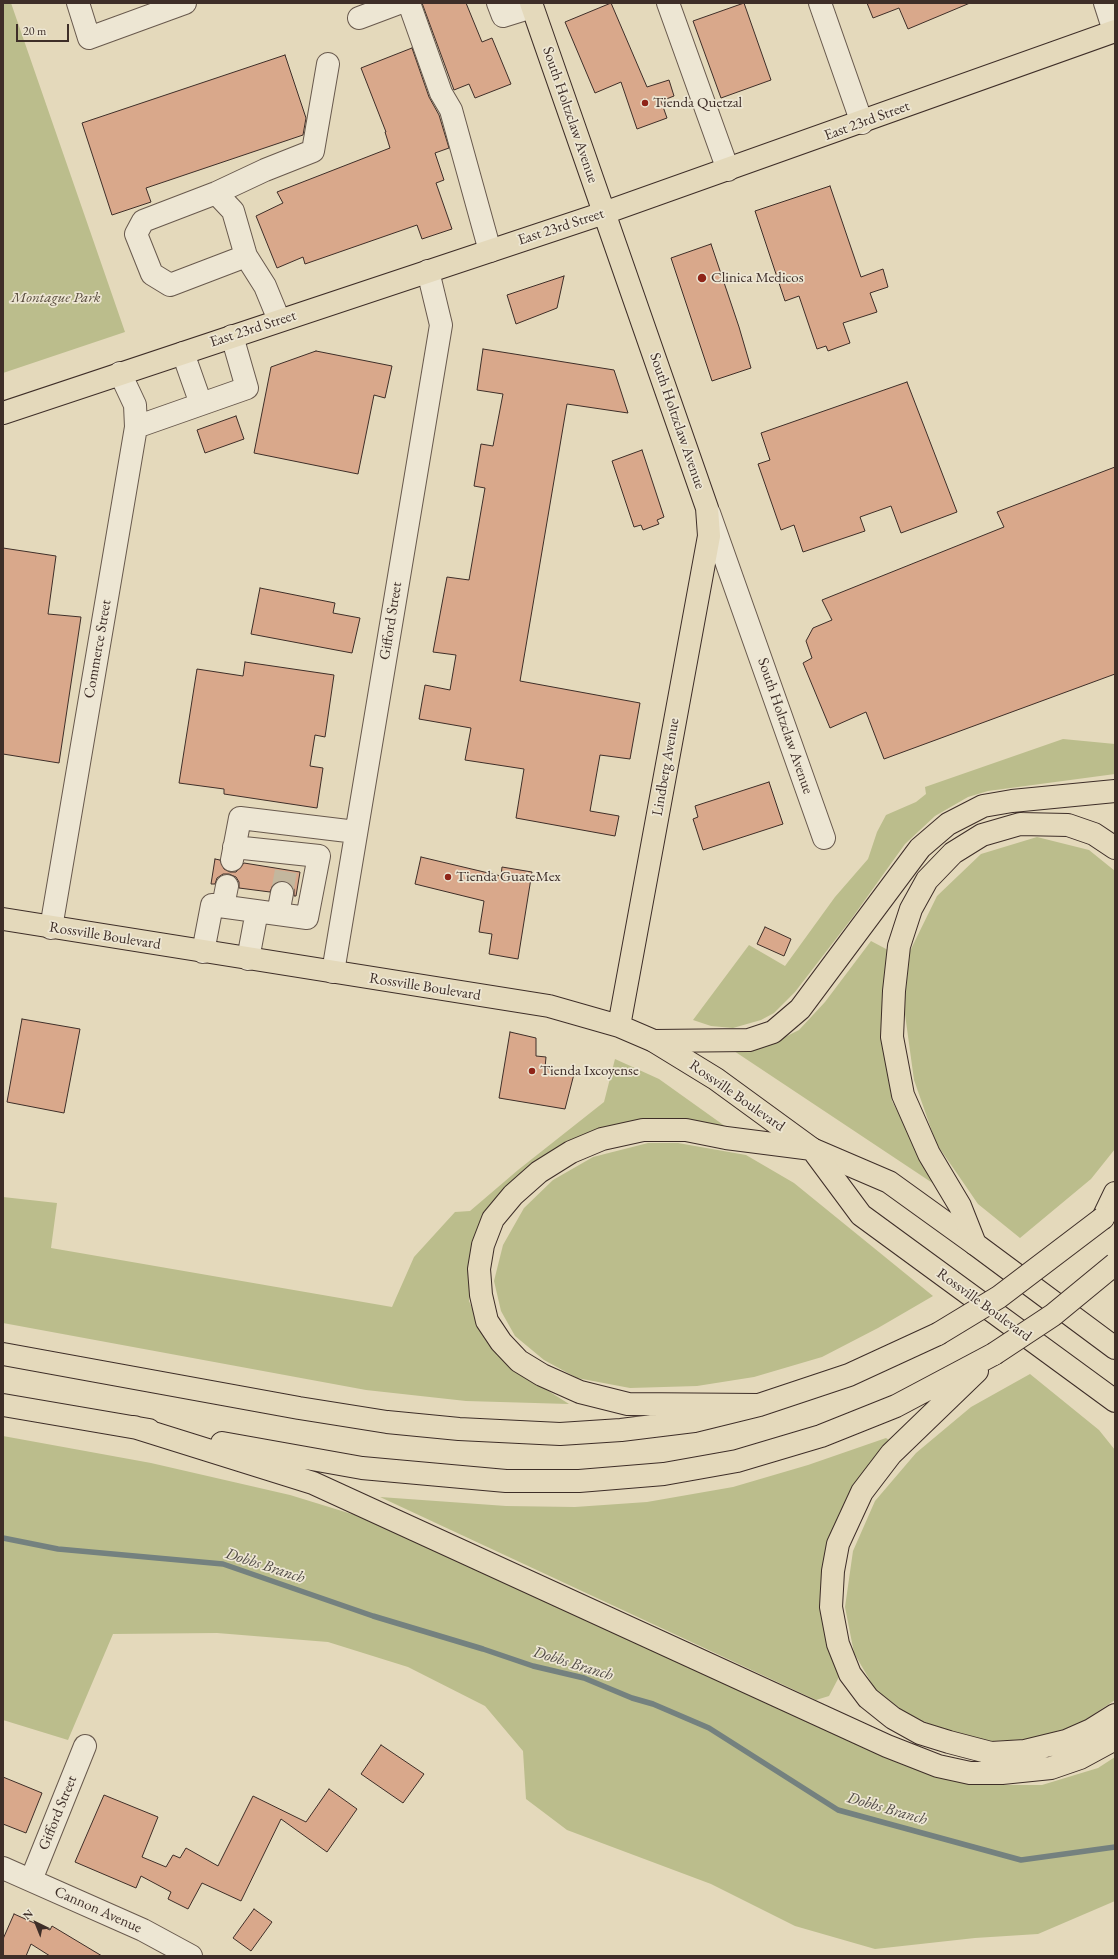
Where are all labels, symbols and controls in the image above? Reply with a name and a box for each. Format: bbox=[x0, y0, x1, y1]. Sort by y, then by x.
scale bar bbox=[18, 16, 71, 42]
text: 20 m bbox=[23, 23, 46, 39]
street label: South Holtzclaw Avenue bbox=[538, 45, 602, 185]
place label: Tienda Quetzal bbox=[653, 94, 742, 112]
street label: East 23rd Street bbox=[822, 97, 912, 145]
marker: Tienda Quetzal bbox=[640, 98, 650, 108]
street label: East 23rd Street bbox=[516, 205, 606, 249]
place label: Clinica Medicos bbox=[711, 269, 804, 287]
marker: Clinica Medicos bbox=[696, 272, 708, 284]
park label: Montague Park bbox=[11, 289, 101, 307]
street label: East 23rd Street bbox=[208, 307, 298, 351]
street label: South Holtzclaw Avenue bbox=[645, 351, 709, 491]
street label: Gifford Street bbox=[376, 581, 406, 661]
street label: Commerce Street bbox=[80, 598, 116, 700]
street label: South Holtzclaw Avenue bbox=[753, 656, 817, 796]
street label: Lindberg Avenue bbox=[649, 717, 683, 817]
place label: Tienda GuateMex bbox=[456, 868, 561, 886]
marker: Tienda GuateMex bbox=[443, 872, 453, 882]
street label: Rossville Boulevard bbox=[48, 918, 162, 954]
street label: Rossville Boulevard bbox=[368, 969, 482, 1005]
street label: Rossville Boulevard bbox=[686, 1056, 788, 1136]
place label: Tienda Ixcoyense bbox=[540, 1062, 639, 1080]
marker: Tienda Ixcoyense bbox=[527, 1066, 537, 1076]
street label: Rossville Boulevard bbox=[933, 1265, 1035, 1345]
water label: Dobbs Branch bbox=[223, 1544, 307, 1588]
water label: Dobbs Branch bbox=[531, 1643, 615, 1685]
street label: Gifford Street bbox=[35, 1773, 81, 1853]
water label: Dobbs Branch bbox=[845, 1788, 929, 1830]
street label: Cannon Avenue bbox=[51, 1883, 145, 1937]
north arrow bbox=[16, 1903, 56, 1943]
text: N bbox=[20, 1906, 36, 1922]

